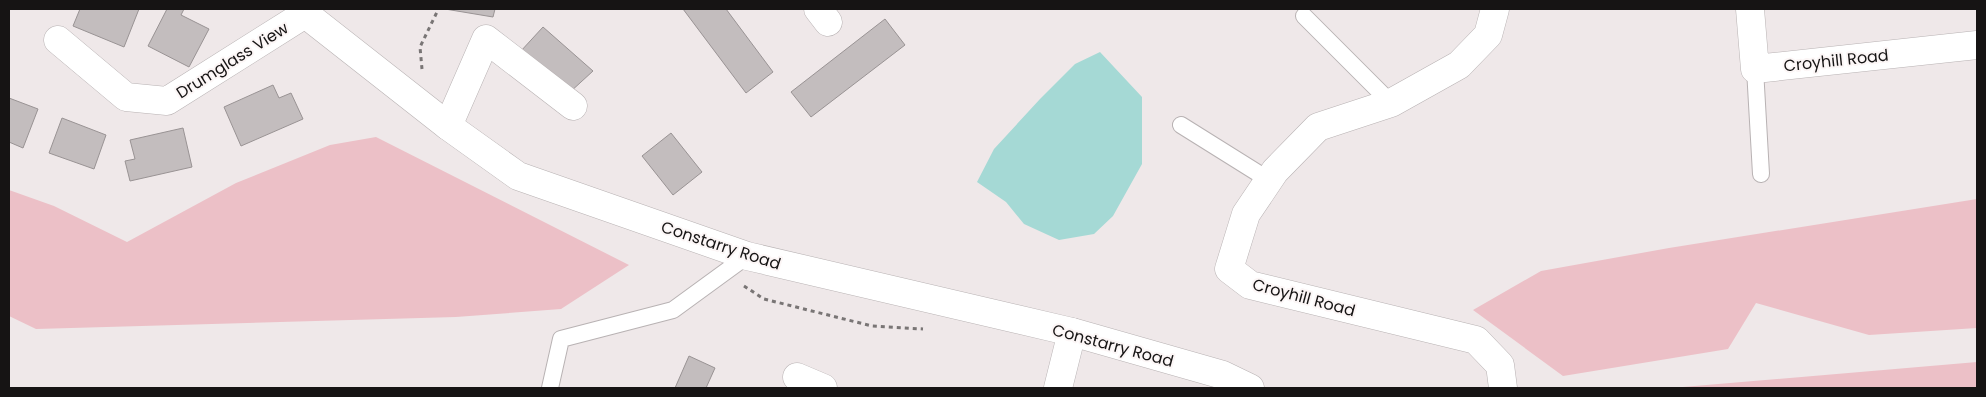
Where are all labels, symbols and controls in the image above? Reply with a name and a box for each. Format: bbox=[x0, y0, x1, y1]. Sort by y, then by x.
street label: Drumglass View bbox=[172, 17, 293, 104]
street label: Croyhill Road bbox=[1782, 44, 1890, 77]
street label: Constarry Road bbox=[658, 215, 784, 276]
street label: Croyhill Road bbox=[1250, 273, 1358, 322]
street label: Constarry Road bbox=[1050, 318, 1176, 373]

